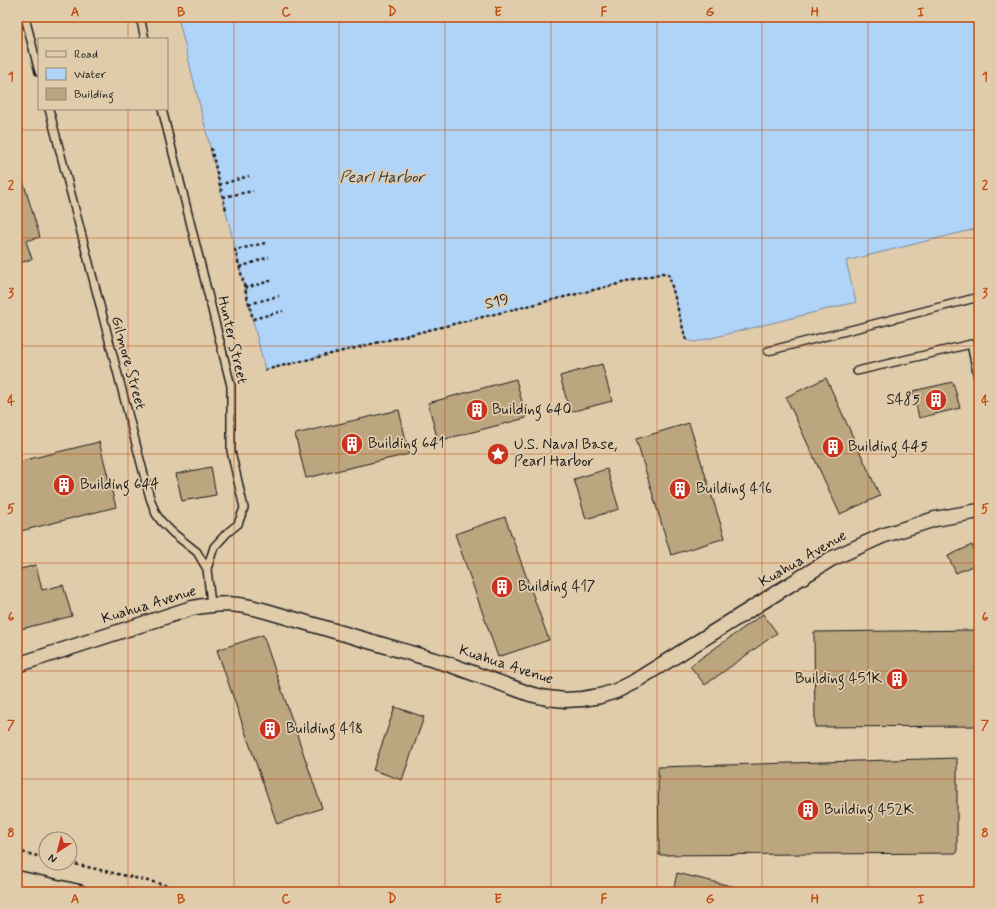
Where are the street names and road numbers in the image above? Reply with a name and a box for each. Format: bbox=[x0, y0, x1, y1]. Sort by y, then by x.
street label: S19 bbox=[483, 289, 511, 315]
street label: Hunter Street bbox=[212, 294, 252, 386]
street label: Gilmore Street bbox=[106, 314, 150, 412]
street label: Kuahua Avenue bbox=[756, 526, 851, 592]
street label: Kuahua Avenue bbox=[99, 581, 199, 629]
street label: Kuahua Avenue bbox=[456, 640, 556, 690]

